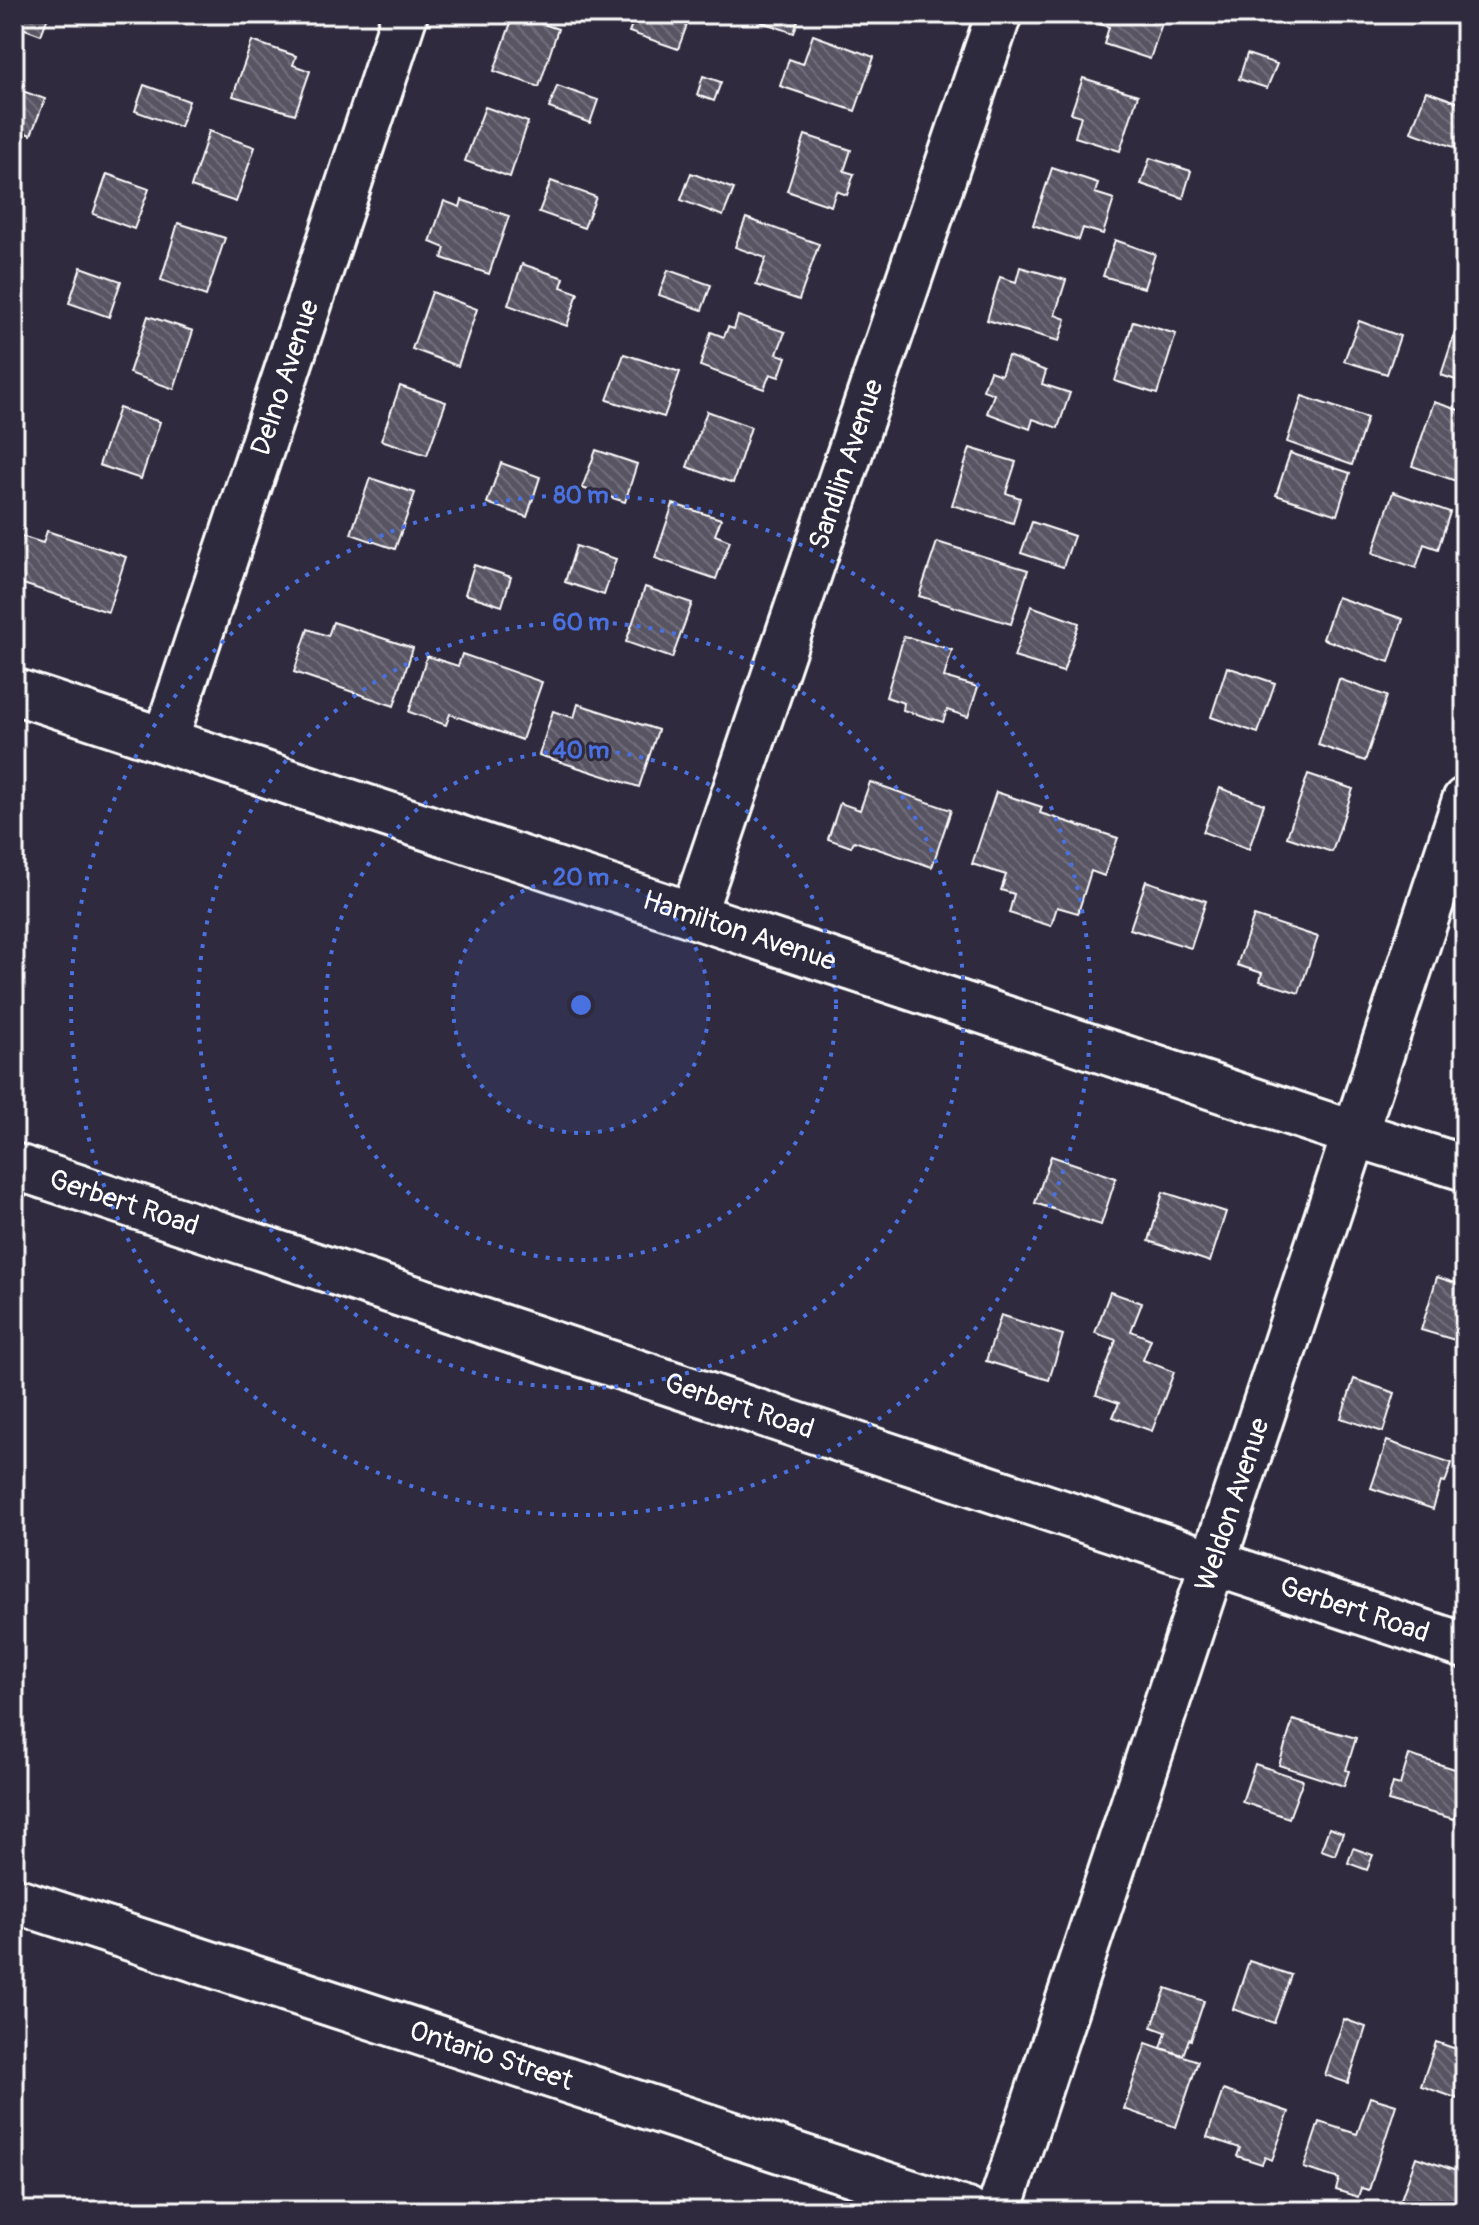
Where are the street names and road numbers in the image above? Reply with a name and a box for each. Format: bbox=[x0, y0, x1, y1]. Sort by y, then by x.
street label: Delno Avenue bbox=[243, 295, 327, 460]
street label: Sandlin Avenue bbox=[801, 374, 891, 554]
street label: Hamilton Avenue bbox=[638, 882, 841, 979]
street label: Gerbert Road bbox=[45, 1161, 203, 1243]
street label: Gerbert Road bbox=[660, 1365, 819, 1447]
street label: Weldon Avenue bbox=[1187, 1413, 1277, 1596]
street label: Gerbert Road bbox=[1275, 1568, 1434, 1650]
street label: Ontario Street bbox=[405, 2013, 578, 2099]

